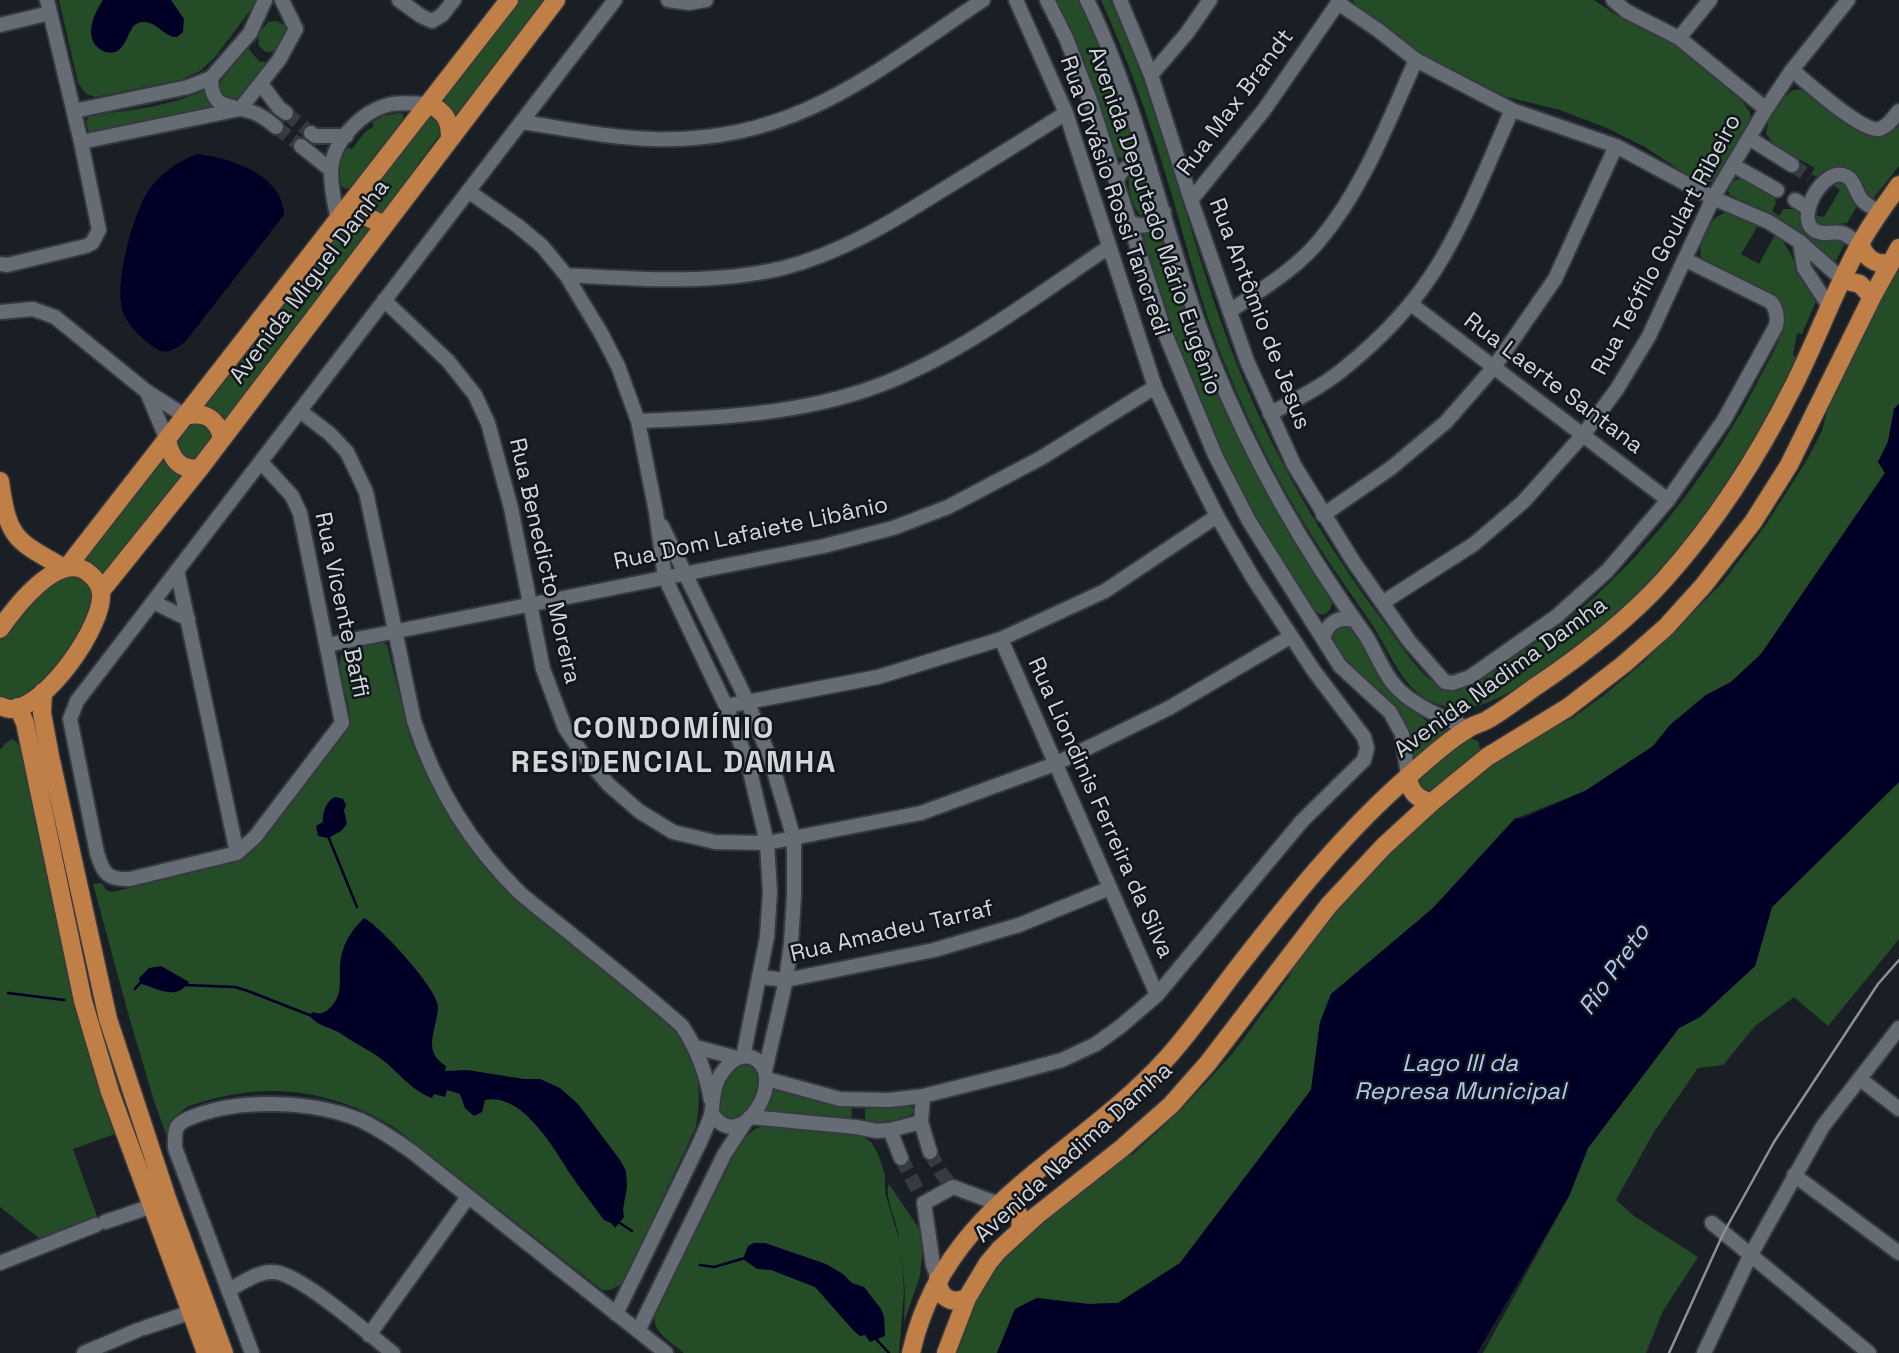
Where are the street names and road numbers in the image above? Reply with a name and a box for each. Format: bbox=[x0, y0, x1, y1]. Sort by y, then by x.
street label: Rua Max Brandt bbox=[1172, 24, 1300, 182]
street label: Avenida Deputado Mário Eugênio bbox=[1081, 43, 1227, 399]
street label: Rua Orvásio Rossi Tancredi bbox=[1053, 52, 1175, 340]
street label: Rua Teófilo Goulart Ribeiro bbox=[1586, 110, 1748, 380]
street label: Avenida Miguel Damha bbox=[224, 174, 396, 390]
street label: Rua Antômio de Jesus bbox=[1202, 195, 1316, 433]
street label: Rua Laerte Santana bbox=[1458, 308, 1648, 460]
street label: Rua Benedicto Moreira bbox=[502, 435, 586, 687]
street label: Rua Dom Lafaiete Libânio bbox=[611, 491, 891, 577]
street label: Rua Vicente Baffi bbox=[308, 510, 374, 700]
street label: Avenida Nadima Damha bbox=[1389, 591, 1613, 765]
street label: Rua Liondinis Ferreira da Silva bbox=[1021, 653, 1179, 963]
street label: Rua Amadeu Tarraf bbox=[788, 895, 996, 969]
street label: Avenida Nadima Damha bbox=[969, 1057, 1179, 1249]

